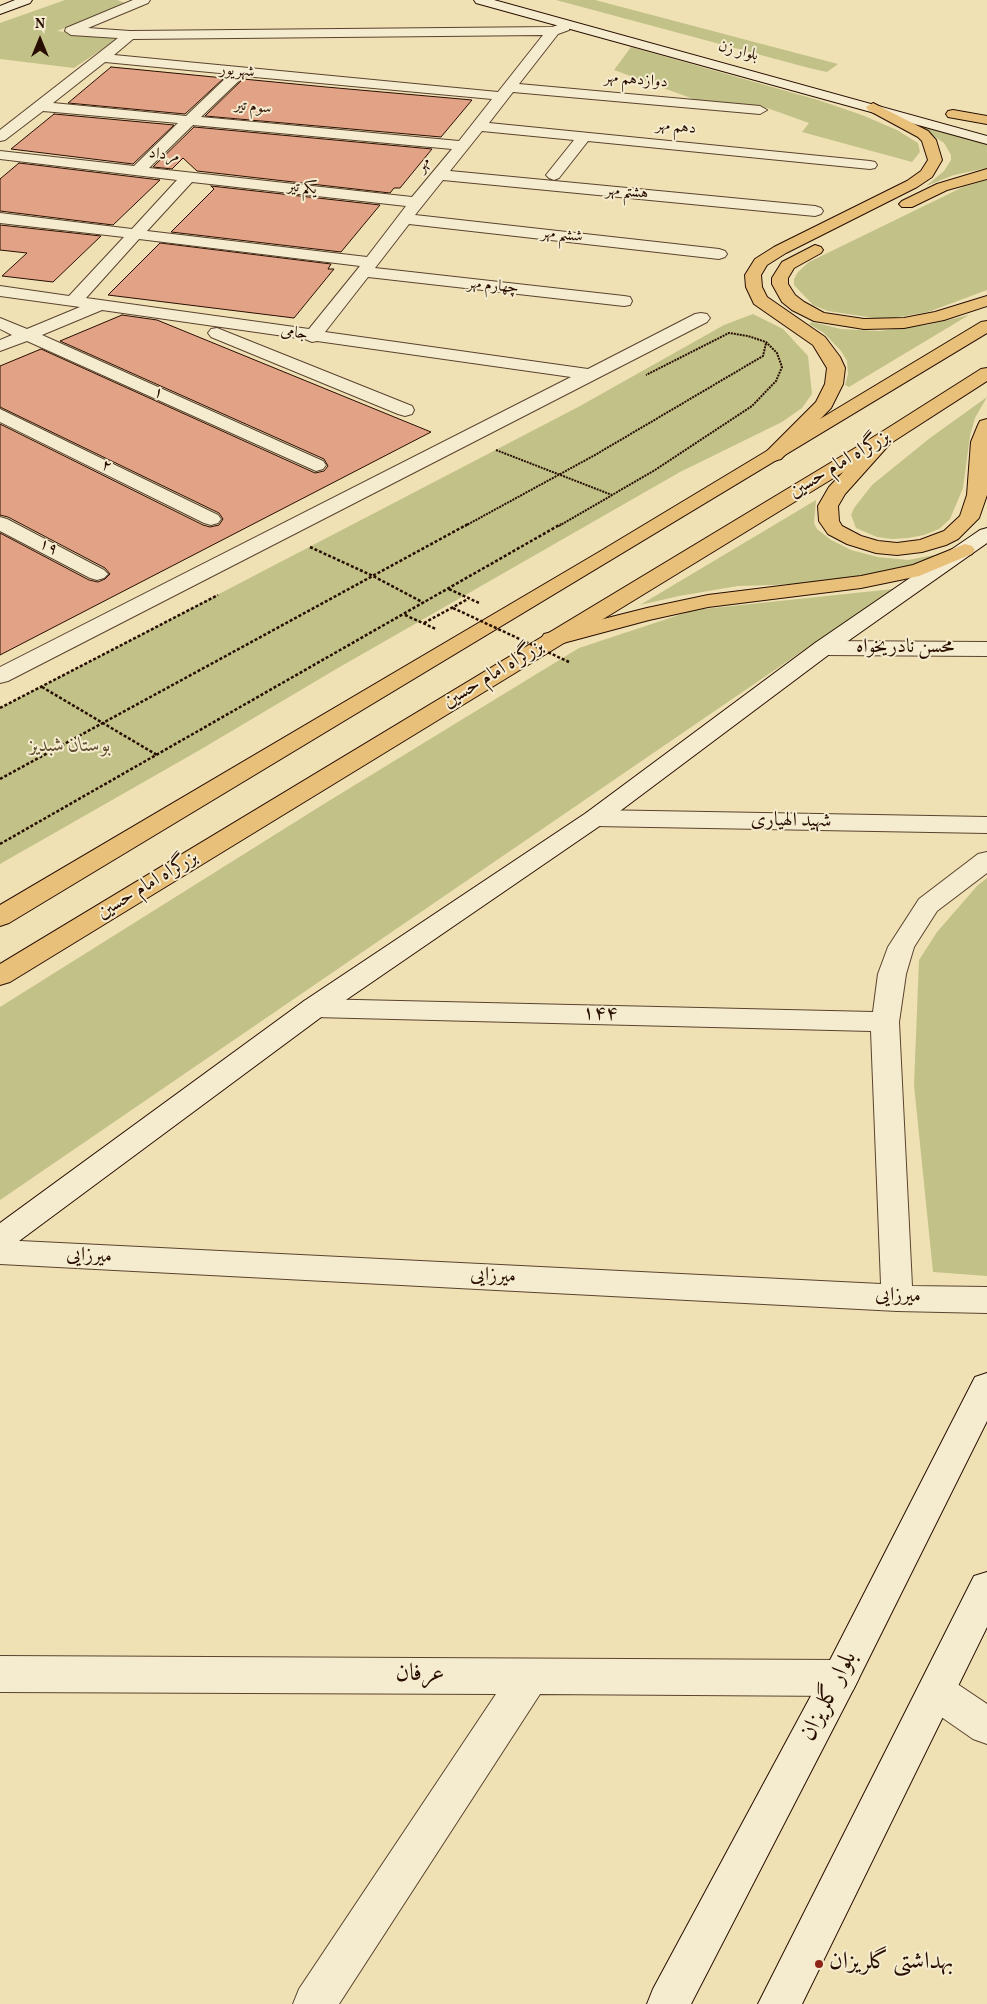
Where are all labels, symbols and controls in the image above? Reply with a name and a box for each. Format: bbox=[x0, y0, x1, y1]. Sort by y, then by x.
north arrow bbox=[15, 15, 65, 65]
text: N bbox=[35, 15, 45, 34]
street label: بلوار زن bbox=[716, 37, 760, 67]
street label: شهریور bbox=[219, 61, 255, 83]
street label: دوازدهم مهر bbox=[604, 69, 668, 93]
street label: سوم تیر bbox=[234, 97, 272, 119]
street label: دهم مهر bbox=[655, 116, 697, 140]
street label: مرداد bbox=[147, 145, 181, 167]
street label: مهر bbox=[412, 153, 436, 177]
street label: یکم تیر bbox=[287, 178, 317, 200]
street label: هشتم مهر bbox=[605, 182, 649, 204]
street label: ششم مهر bbox=[540, 224, 584, 248]
street label: چهارم مهر bbox=[467, 275, 519, 299]
street label: جامی bbox=[279, 323, 309, 345]
street label: ۱ bbox=[150, 383, 166, 405]
street label: بزرگراه امام حسین bbox=[785, 425, 895, 505]
street label: ۲ bbox=[98, 456, 114, 478]
street label: ۱۹ bbox=[35, 535, 61, 561]
street label: بزرگراه امام حسین bbox=[439, 635, 549, 715]
street label: محسن نادریخواه bbox=[856, 636, 954, 660]
park label: بوستان شبدیز bbox=[29, 735, 111, 759]
street label: شهید الهیاری bbox=[750, 809, 832, 835]
street label: بزرگراه امام حسین bbox=[93, 846, 203, 926]
street label: ۱۴۴ bbox=[582, 1003, 618, 1027]
street label: میرزایی bbox=[66, 1244, 112, 1270]
street label: میرزایی bbox=[470, 1264, 516, 1290]
street label: میرزایی bbox=[875, 1284, 921, 1310]
street label: بلوار گلریزان bbox=[795, 1647, 865, 1747]
street label: عرفان bbox=[395, 1662, 445, 1690]
place label: بهداشتی گلریزان bbox=[829, 1950, 953, 1978]
marker: بهداشتی گلریزان bbox=[813, 1958, 825, 1970]

